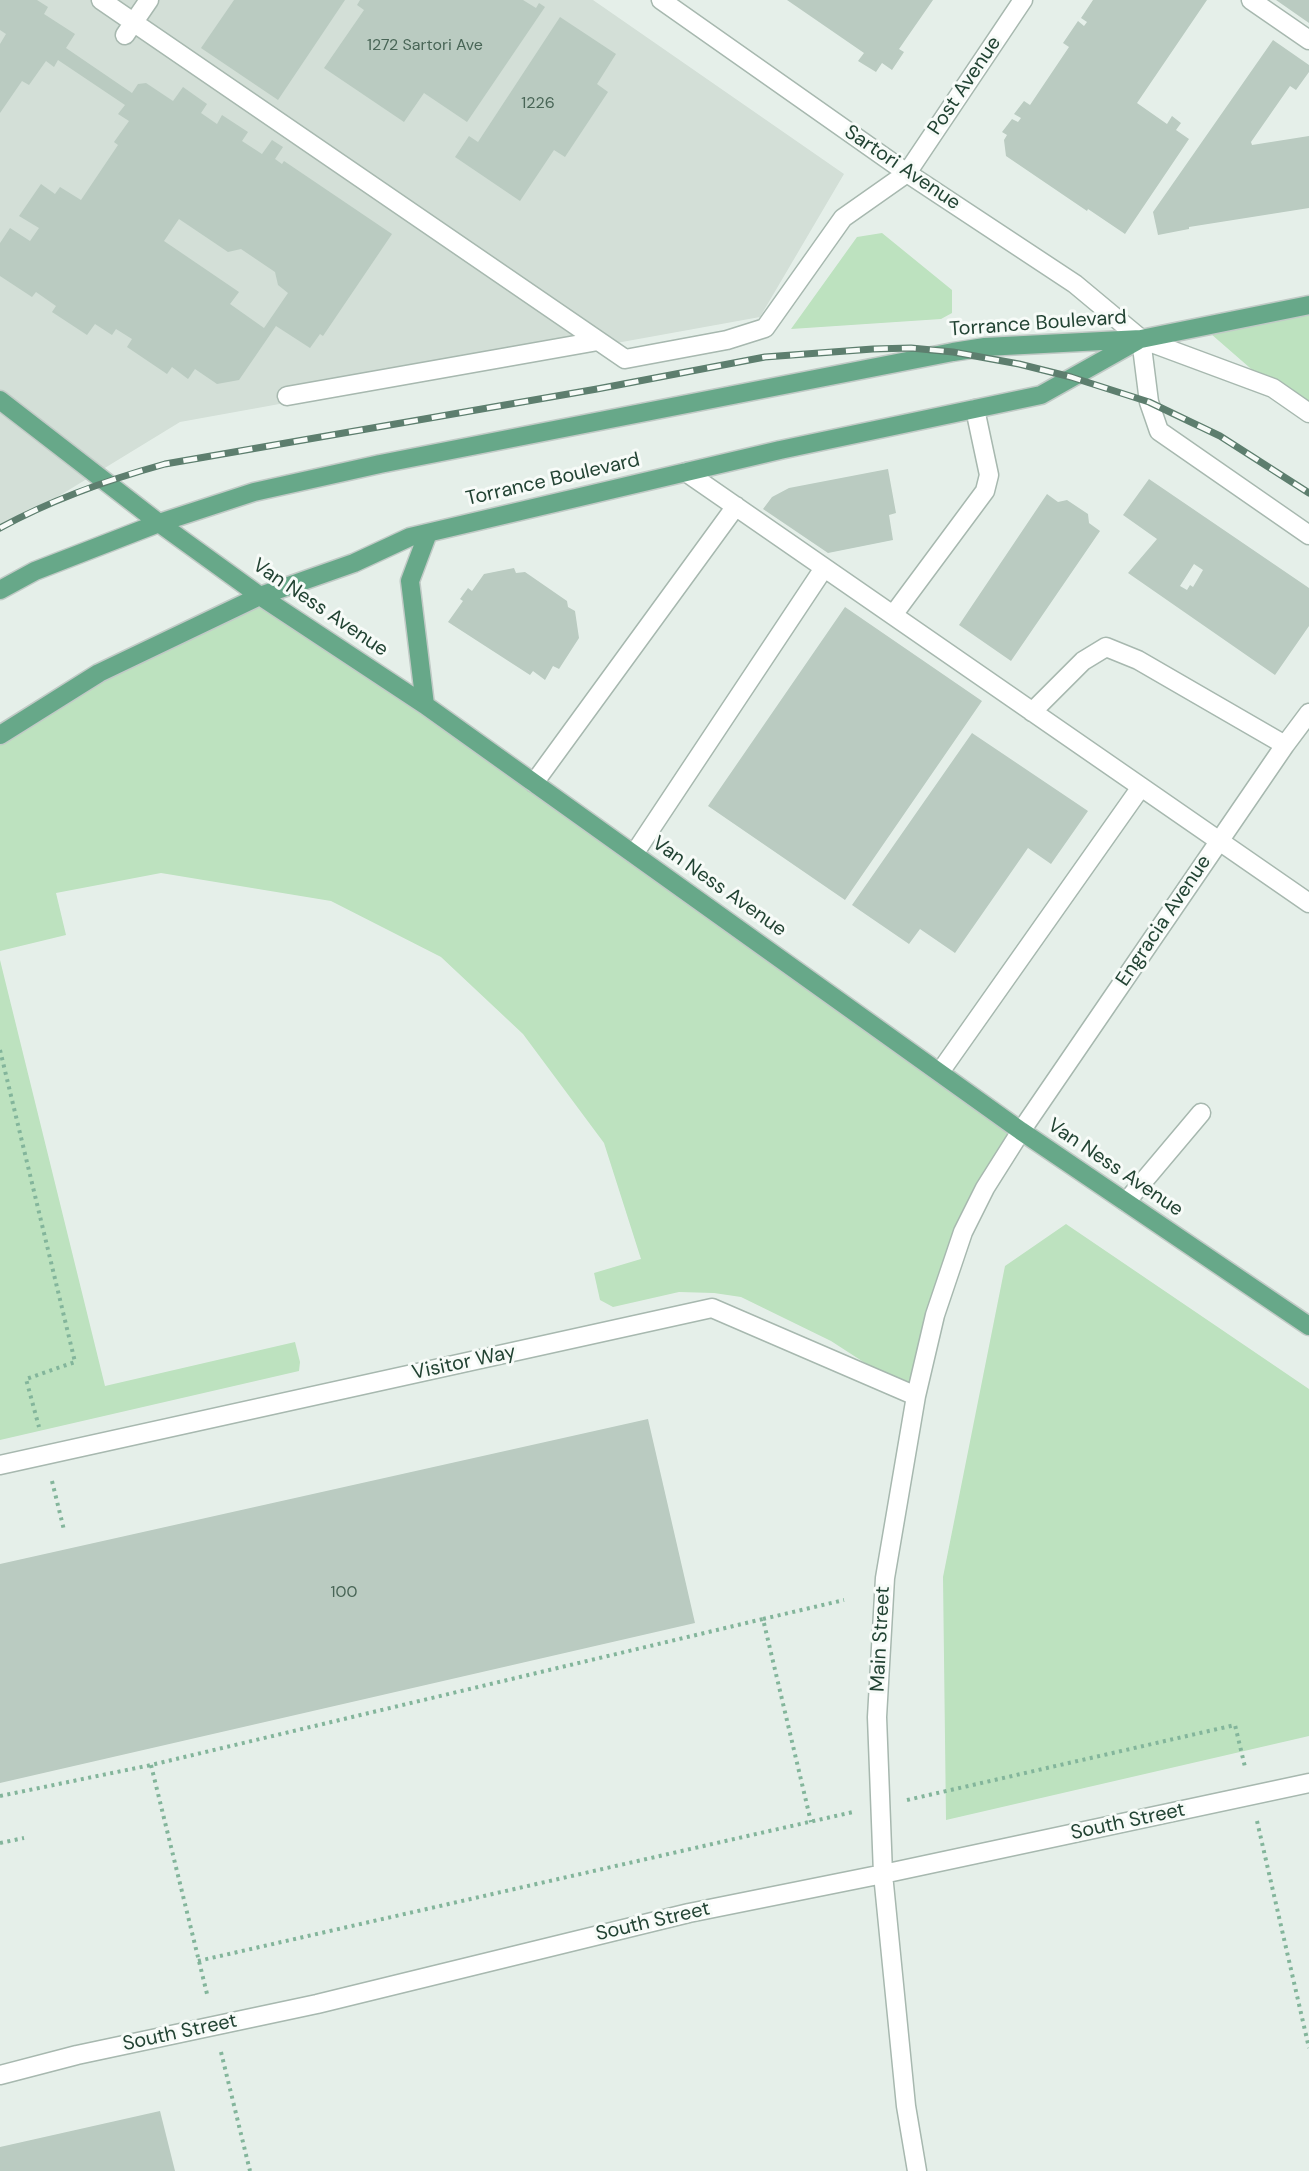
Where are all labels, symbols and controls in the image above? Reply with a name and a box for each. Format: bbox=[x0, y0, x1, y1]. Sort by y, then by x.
street label: Post Avenue bbox=[923, 32, 1007, 140]
house number: 1272 Sartori Ave bbox=[367, 36, 483, 56]
house number: 1226 bbox=[521, 94, 555, 114]
street label: Sartori Avenue bbox=[839, 120, 965, 216]
street label: Torrance Boulevard bbox=[948, 306, 1128, 342]
street label: Torrance Boulevard bbox=[464, 448, 642, 512]
street label: Van Ness Avenue bbox=[248, 554, 392, 662]
street label: Van Ness Avenue bbox=[647, 832, 791, 942]
street label: Engracia Avenue bbox=[1111, 851, 1217, 991]
street label: Van Ness Avenue bbox=[1043, 1114, 1187, 1222]
street label: Visitor Way bbox=[410, 1340, 518, 1386]
house number: 100 bbox=[331, 1583, 357, 1603]
street label: Main Street bbox=[866, 1585, 896, 1693]
street label: South Street bbox=[1069, 1798, 1187, 1846]
street label: South Street bbox=[594, 1897, 712, 1947]
street label: South Street bbox=[121, 2009, 239, 2057]

